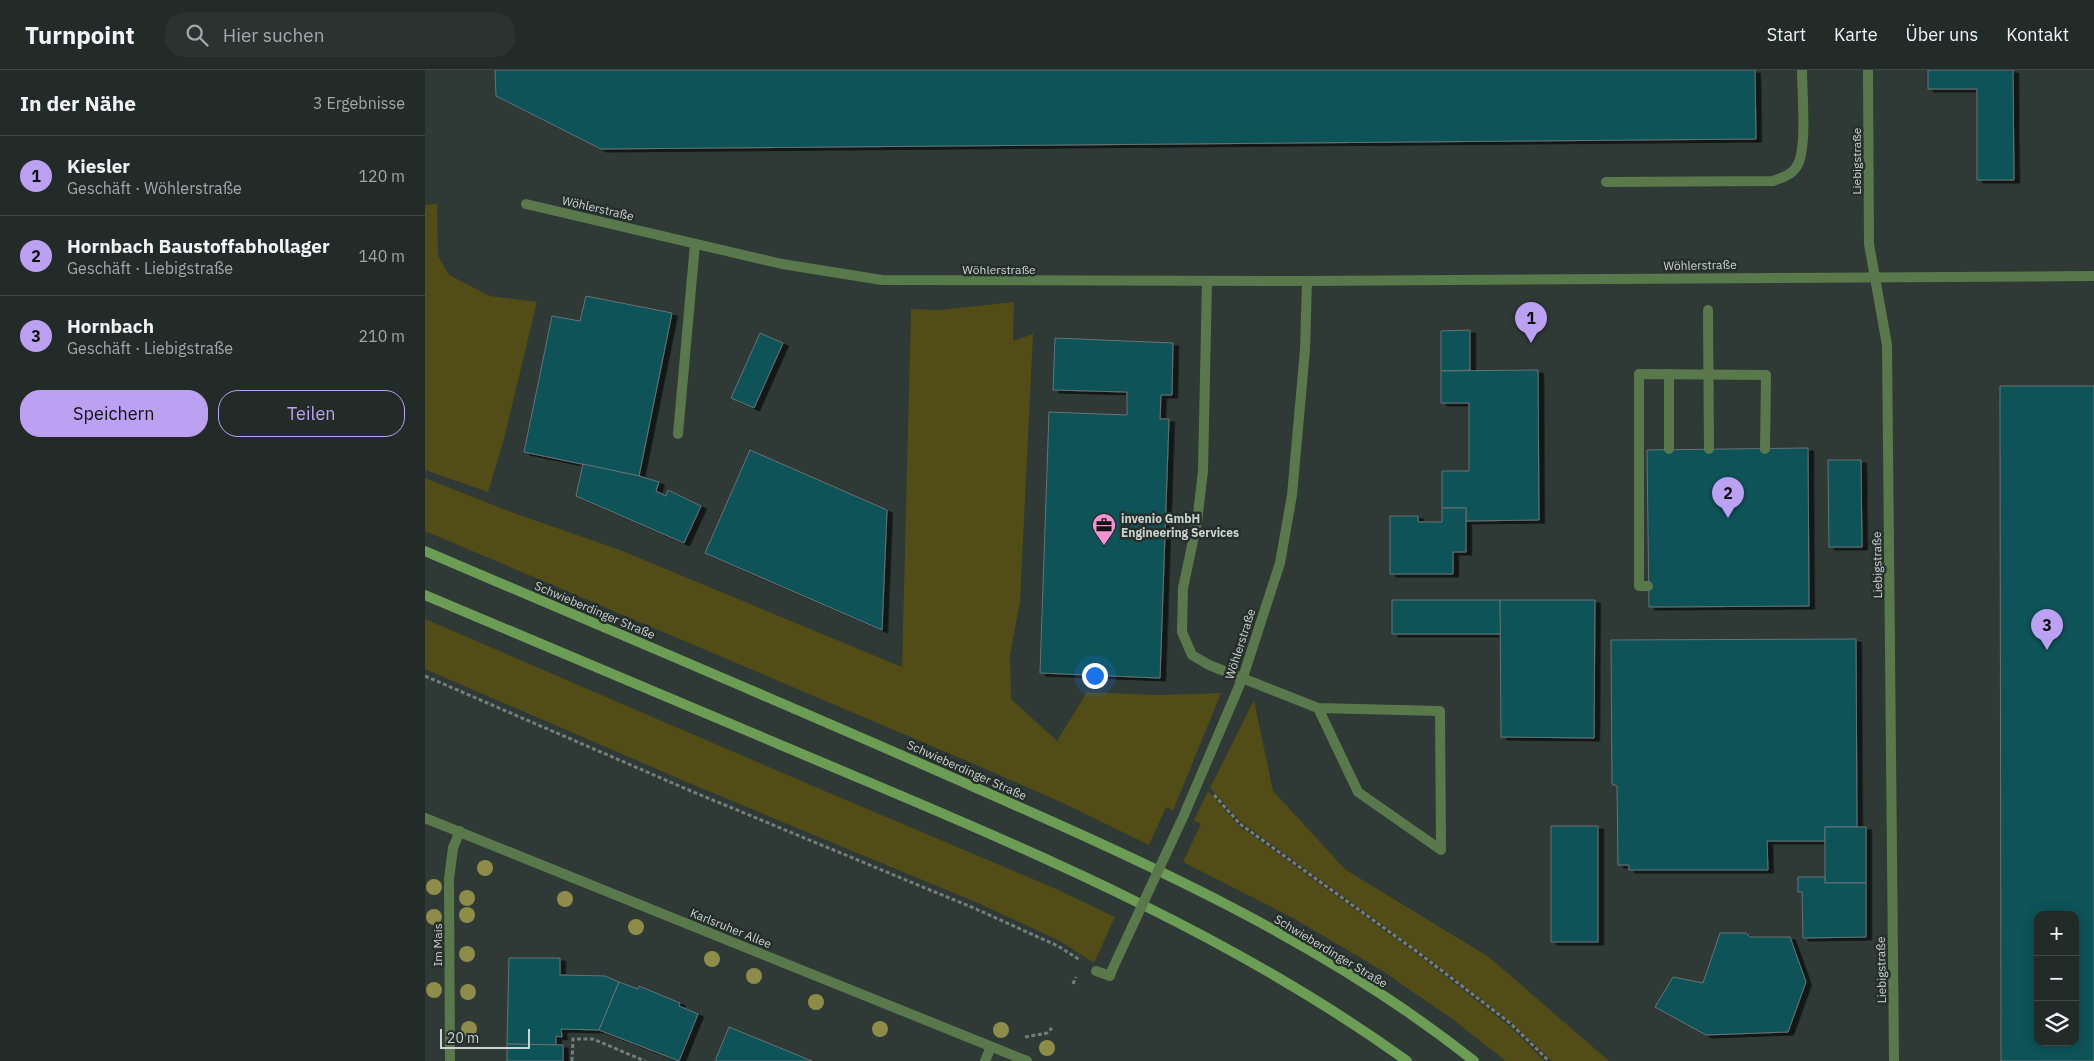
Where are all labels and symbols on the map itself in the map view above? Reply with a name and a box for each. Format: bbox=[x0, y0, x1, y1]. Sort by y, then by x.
street label: Liebigstraße bbox=[1849, 127, 1864, 194]
street label: Wöhlerstraße bbox=[561, 192, 636, 224]
street label: Wöhlerstraße bbox=[1663, 257, 1737, 273]
street label: Wöhlerstraße bbox=[962, 262, 1036, 277]
pin: 1 bbox=[1515, 302, 1547, 343]
pin: 2 bbox=[1712, 477, 1744, 518]
place label: invenio GmbH Engineering Services bbox=[1121, 511, 1239, 540]
office icon: invenio GmbH Engineering Services bbox=[1091, 512, 1117, 546]
street label: Liebigstraße bbox=[1869, 531, 1885, 599]
street label: Schwieberdinger Straße bbox=[532, 578, 658, 642]
street label: Wöhlerstraße bbox=[1222, 606, 1259, 681]
pin: 3 bbox=[2031, 609, 2063, 650]
your location bbox=[1082, 663, 1108, 689]
street label: Schwieberdinger Straße bbox=[905, 737, 1030, 803]
street label: Karlsruher Allee bbox=[688, 905, 774, 951]
street label: Schwieberdinger Straße bbox=[1272, 911, 1391, 991]
street label: Im Mais bbox=[430, 923, 445, 967]
street label: Liebigstraße bbox=[1873, 936, 1889, 1004]
scale bar bbox=[440, 1026, 530, 1049]

